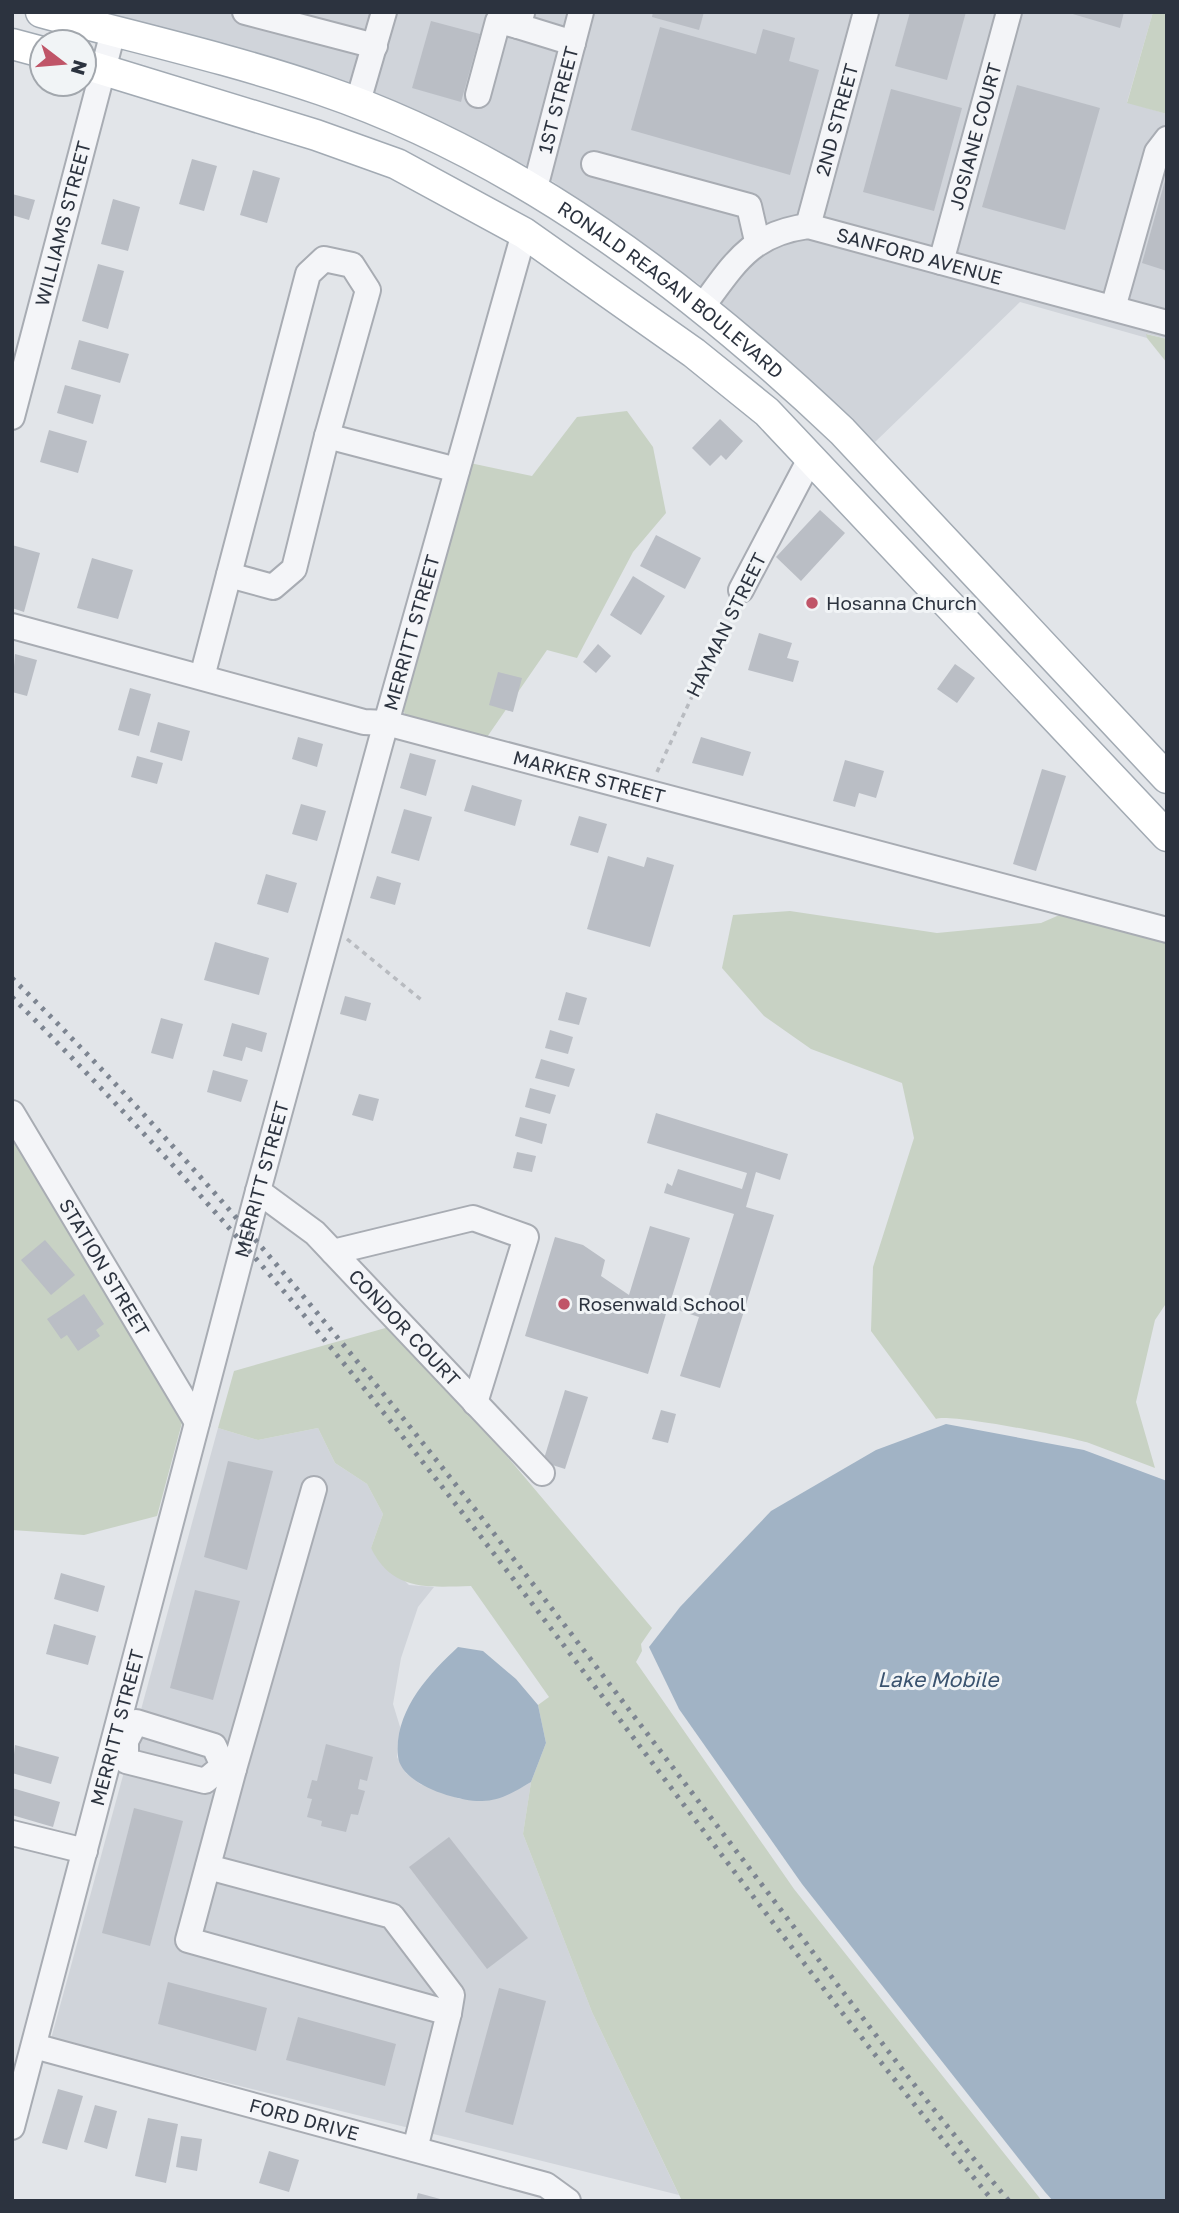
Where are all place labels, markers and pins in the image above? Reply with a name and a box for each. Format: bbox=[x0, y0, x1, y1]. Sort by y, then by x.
place label: Hosanna Church bbox=[826, 591, 977, 614]
marker: Hosanna Church bbox=[804, 595, 820, 611]
place label: Rosenwald School bbox=[578, 1292, 746, 1315]
marker: Rosenwald School bbox=[556, 1296, 572, 1312]

